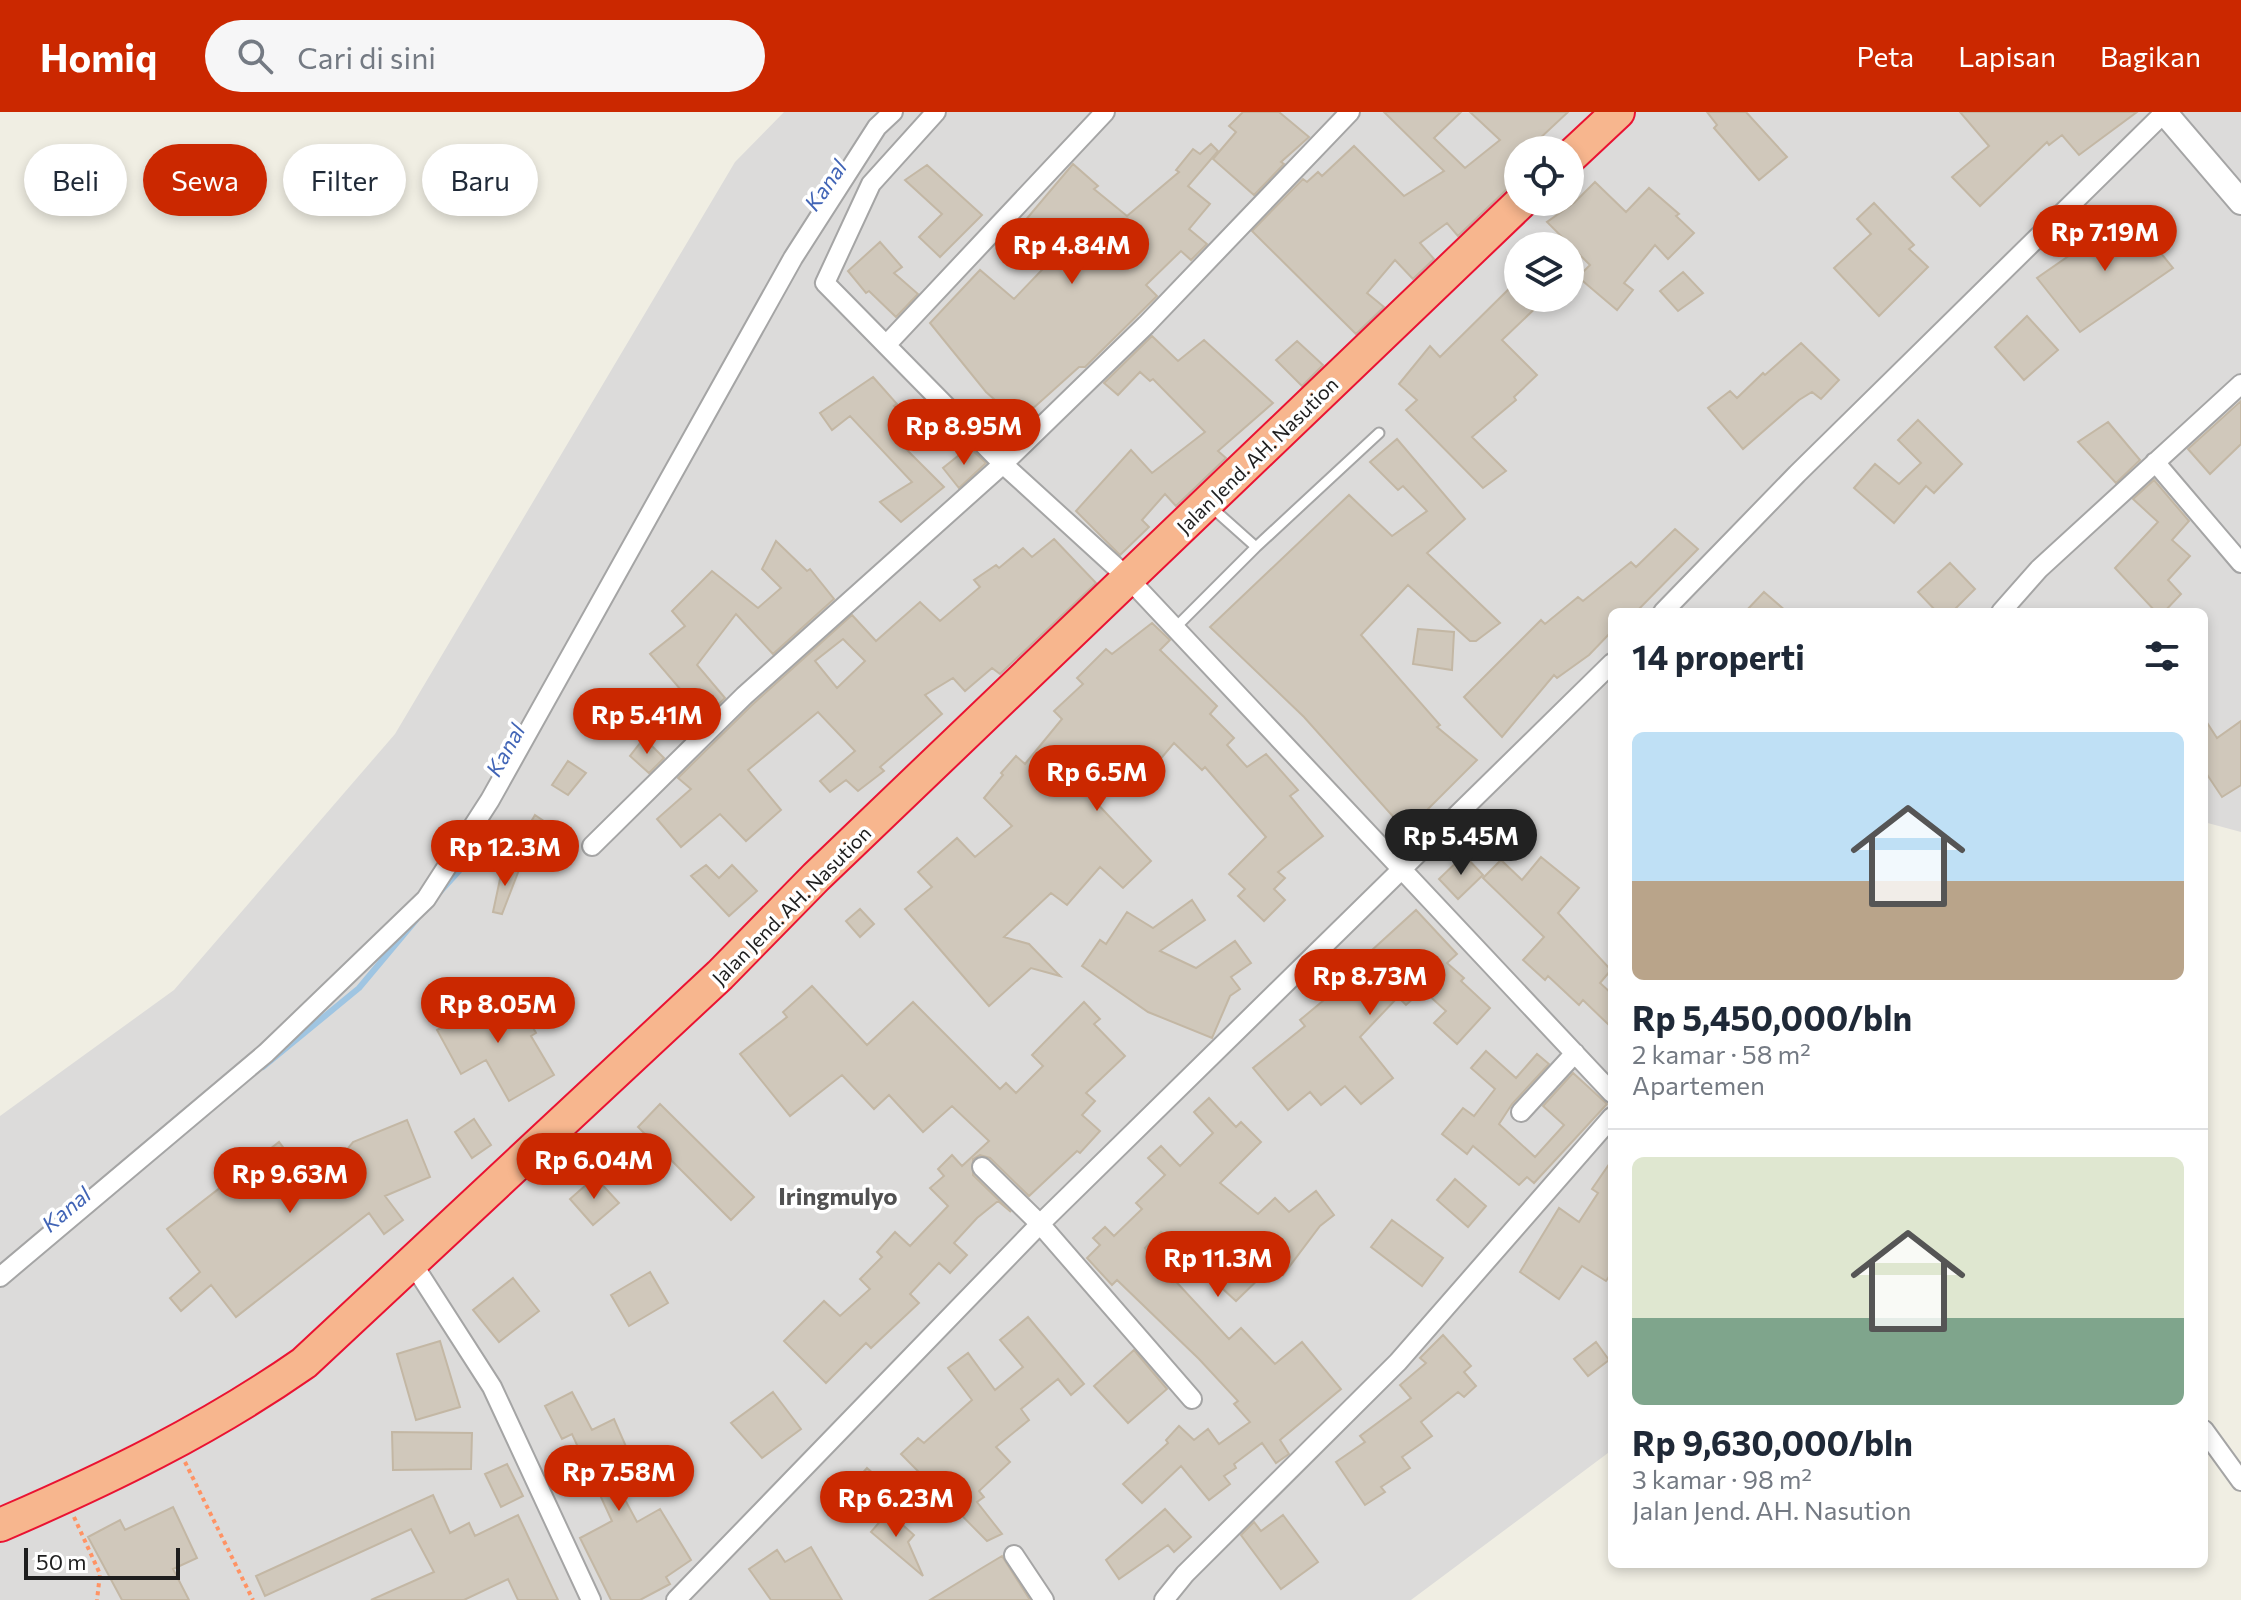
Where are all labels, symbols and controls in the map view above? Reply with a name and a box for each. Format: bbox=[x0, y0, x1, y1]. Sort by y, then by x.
search box bbox=[205, 20, 765, 92]
text: Homiq bbox=[40, 33, 157, 80]
icon: search bbox=[233, 34, 277, 78]
text: Cari di sini bbox=[297, 38, 436, 75]
text: Peta bbox=[1856, 39, 1914, 73]
text: Lapisan bbox=[1958, 39, 2056, 73]
text: Bagikan bbox=[2100, 39, 2201, 73]
map controls bbox=[1504, 136, 1584, 312]
button: locate bbox=[1504, 136, 1584, 216]
chip: Beli bbox=[24, 144, 127, 216]
chip: Sewa bbox=[143, 144, 267, 216]
chip: Filter bbox=[283, 144, 406, 216]
chip: Baru bbox=[422, 144, 538, 216]
water label: Kanal bbox=[798, 154, 852, 216]
pin: Rp 7.19M bbox=[2022, 205, 2188, 273]
text: Rp 7.19M bbox=[2051, 215, 2159, 246]
pin: Rp 4.84M bbox=[989, 218, 1155, 286]
text: Rp 4.84M bbox=[1013, 228, 1131, 259]
button: layers bbox=[1504, 232, 1584, 312]
street label: Jalan Jend. AH. Nasution bbox=[1171, 372, 1343, 538]
pin: Rp 8.95M bbox=[881, 399, 1047, 467]
text: Rp 8.95M bbox=[906, 409, 1022, 440]
icon: filters bbox=[2140, 634, 2184, 678]
text: 14 properti bbox=[1632, 635, 1805, 677]
pin: Rp 5.41M bbox=[564, 688, 730, 756]
text: Rp 5.41M bbox=[591, 698, 703, 729]
water label: Kanal bbox=[480, 719, 531, 781]
pin: Rp 6.5M bbox=[1023, 745, 1171, 813]
text: Rp 6.5M bbox=[1046, 755, 1148, 786]
icon: home bbox=[1836, 784, 1980, 928]
pin: Rp 5.45M bbox=[1378, 809, 1544, 877]
text: Rp 5.45M bbox=[1403, 819, 1519, 850]
pin: Rp 12.3M bbox=[422, 820, 588, 888]
street label: Jalan Jend. AH. Nasution bbox=[707, 821, 875, 989]
text: Rp 12.3M bbox=[449, 830, 561, 861]
pin: Rp 8.73M bbox=[1287, 949, 1453, 1017]
text: Rp 8.73M bbox=[1312, 959, 1428, 990]
pin: Rp 8.05M bbox=[415, 977, 581, 1045]
text: Rp 8.05M bbox=[439, 987, 557, 1018]
text: Rp 5,450,000/bln bbox=[1632, 996, 1912, 1038]
text: 2 kamar · 58 m² bbox=[1632, 1038, 1811, 1069]
text: Apartemen bbox=[1632, 1069, 1765, 1100]
pin: Rp 6.04M bbox=[511, 1133, 677, 1201]
text: Rp 6.04M bbox=[535, 1143, 653, 1174]
pin: Rp 9.63M bbox=[207, 1147, 373, 1215]
text: Rp 9.63M bbox=[232, 1157, 348, 1188]
water label: Kanal bbox=[36, 1180, 96, 1237]
district label: Iringmulyo bbox=[778, 1181, 898, 1210]
icon: home bbox=[1836, 1209, 1980, 1353]
pin: Rp 11.3M bbox=[1135, 1231, 1301, 1299]
text: Rp 11.3M bbox=[1164, 1241, 1272, 1272]
text: Rp 9,630,000/bln bbox=[1632, 1421, 1913, 1463]
pin: Rp 7.58M bbox=[536, 1445, 702, 1513]
text: Rp 7.58M bbox=[562, 1455, 676, 1486]
text: 3 kamar · 98 m² bbox=[1632, 1463, 1812, 1494]
pin: Rp 6.23M bbox=[813, 1471, 979, 1539]
text: Rp 6.23M bbox=[838, 1481, 954, 1512]
text: Jalan Jend. AH. Nasution bbox=[1632, 1494, 1911, 1525]
scale bar bbox=[24, 1544, 180, 1580]
text: 50 m bbox=[36, 1548, 86, 1575]

